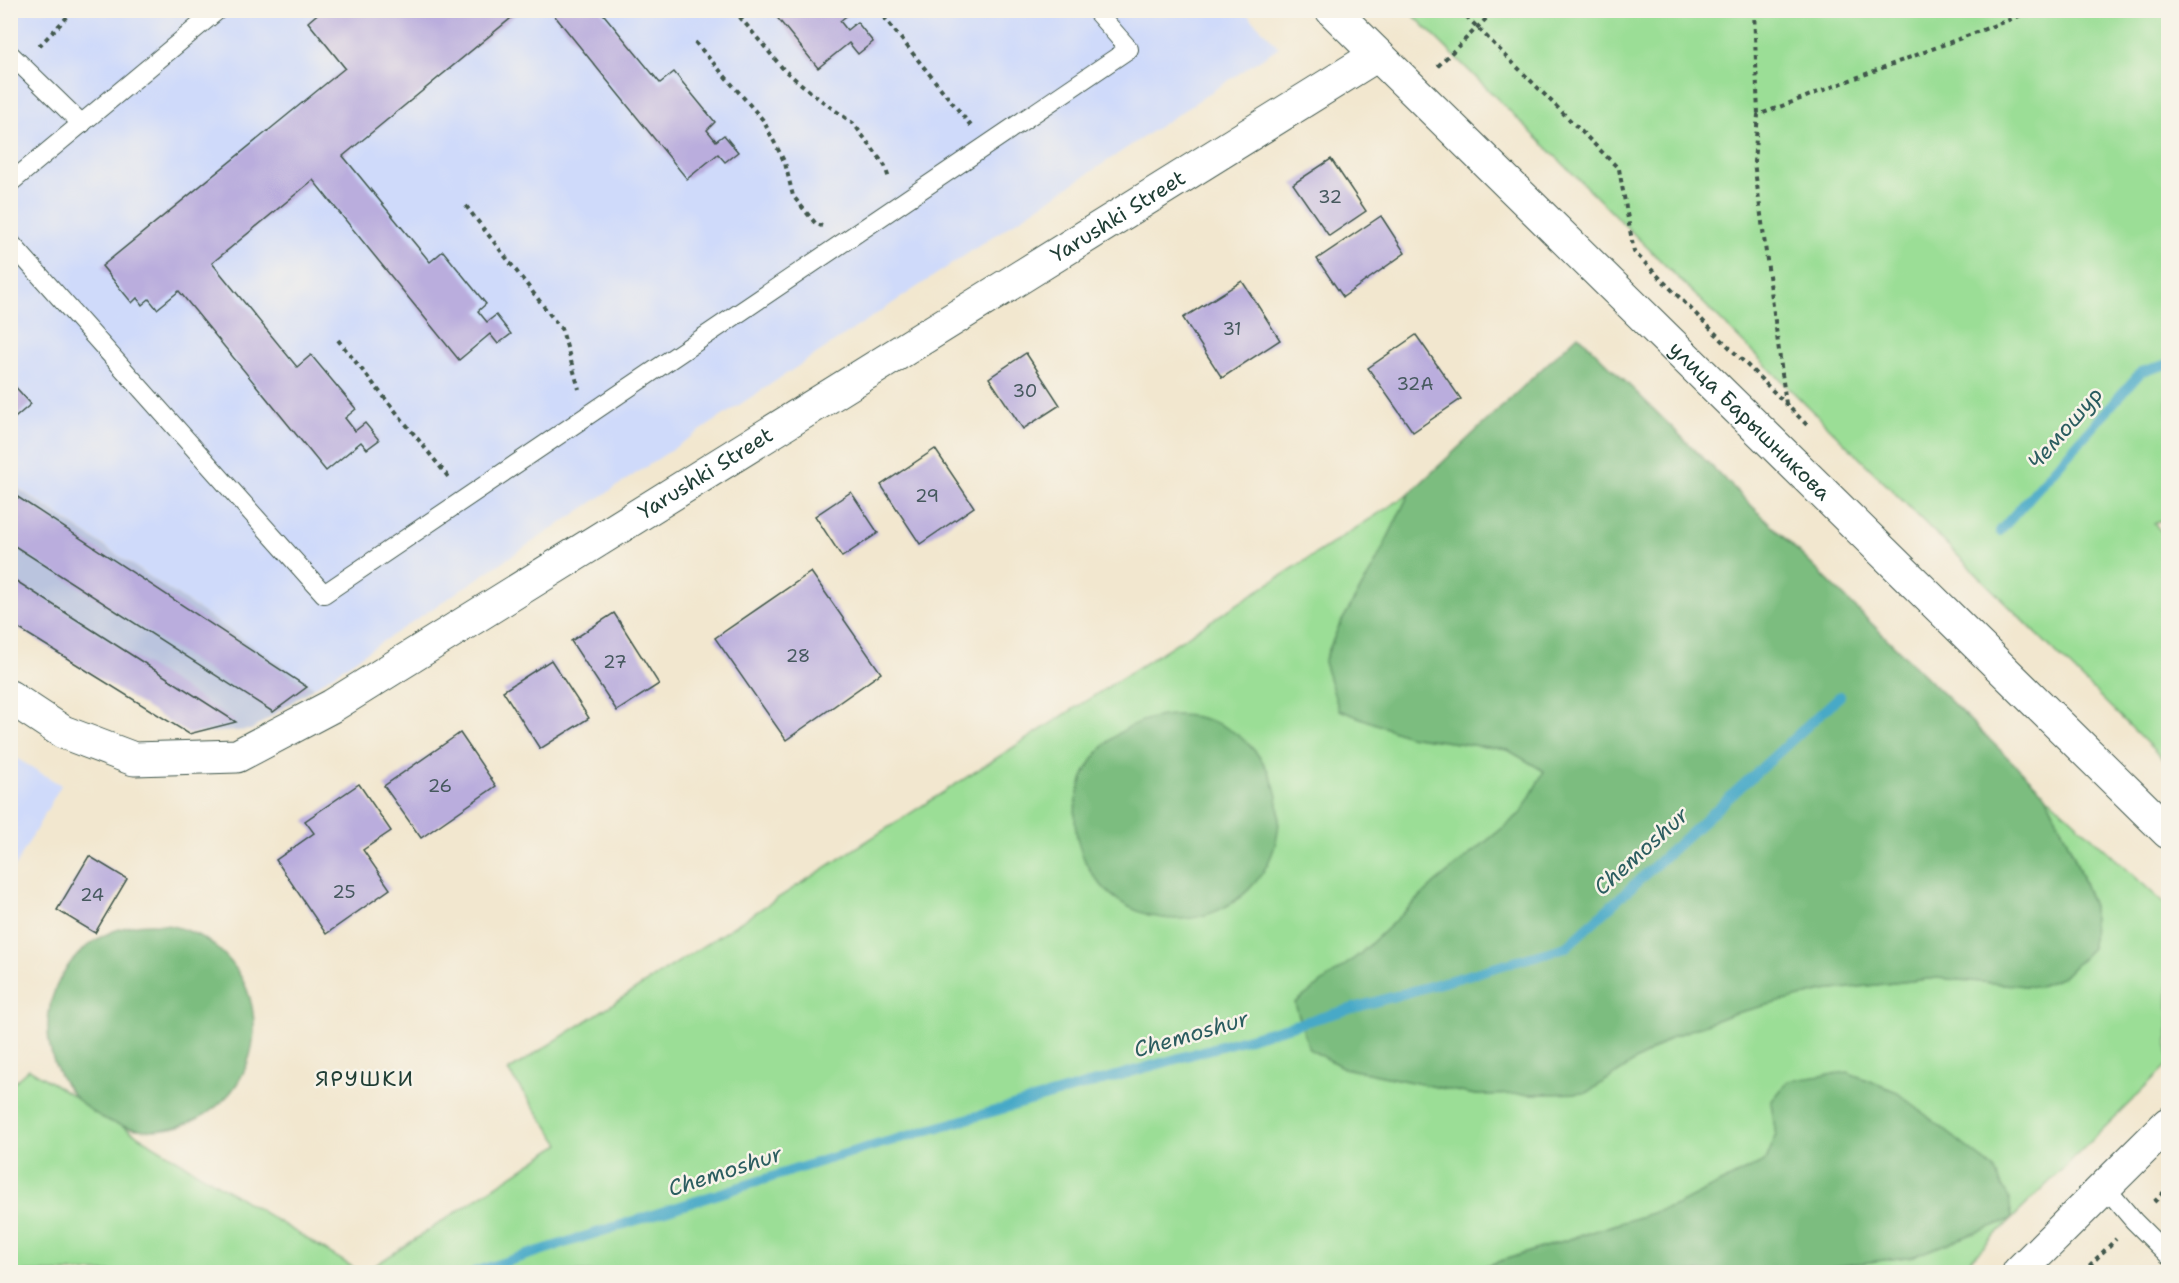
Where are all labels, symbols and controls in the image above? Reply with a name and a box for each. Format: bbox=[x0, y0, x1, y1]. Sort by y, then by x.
street label: Yarushki Street bbox=[1045, 164, 1191, 269]
house number: 32 bbox=[1318, 185, 1342, 209]
house number: 31 bbox=[1222, 317, 1242, 341]
street label: улица Барышникова bbox=[1663, 335, 1837, 507]
house number: 32А bbox=[1396, 372, 1434, 396]
house number: 30 bbox=[1013, 379, 1037, 403]
water label: Чемошур bbox=[2021, 380, 2109, 476]
street label: Yarushki Street bbox=[633, 421, 778, 526]
house number: 29 bbox=[915, 484, 939, 508]
house number: 28 bbox=[786, 644, 810, 668]
house number: 27 bbox=[603, 650, 627, 674]
house number: 26 bbox=[428, 774, 452, 798]
water label: Chemoshur bbox=[1587, 800, 1695, 901]
house number: 25 bbox=[332, 880, 356, 904]
house number: 24 bbox=[80, 883, 104, 907]
water label: Chemoshur bbox=[1130, 1004, 1252, 1064]
district label: ЯРУШКИ bbox=[315, 1064, 415, 1093]
water label: Chemoshur bbox=[664, 1139, 786, 1203]

